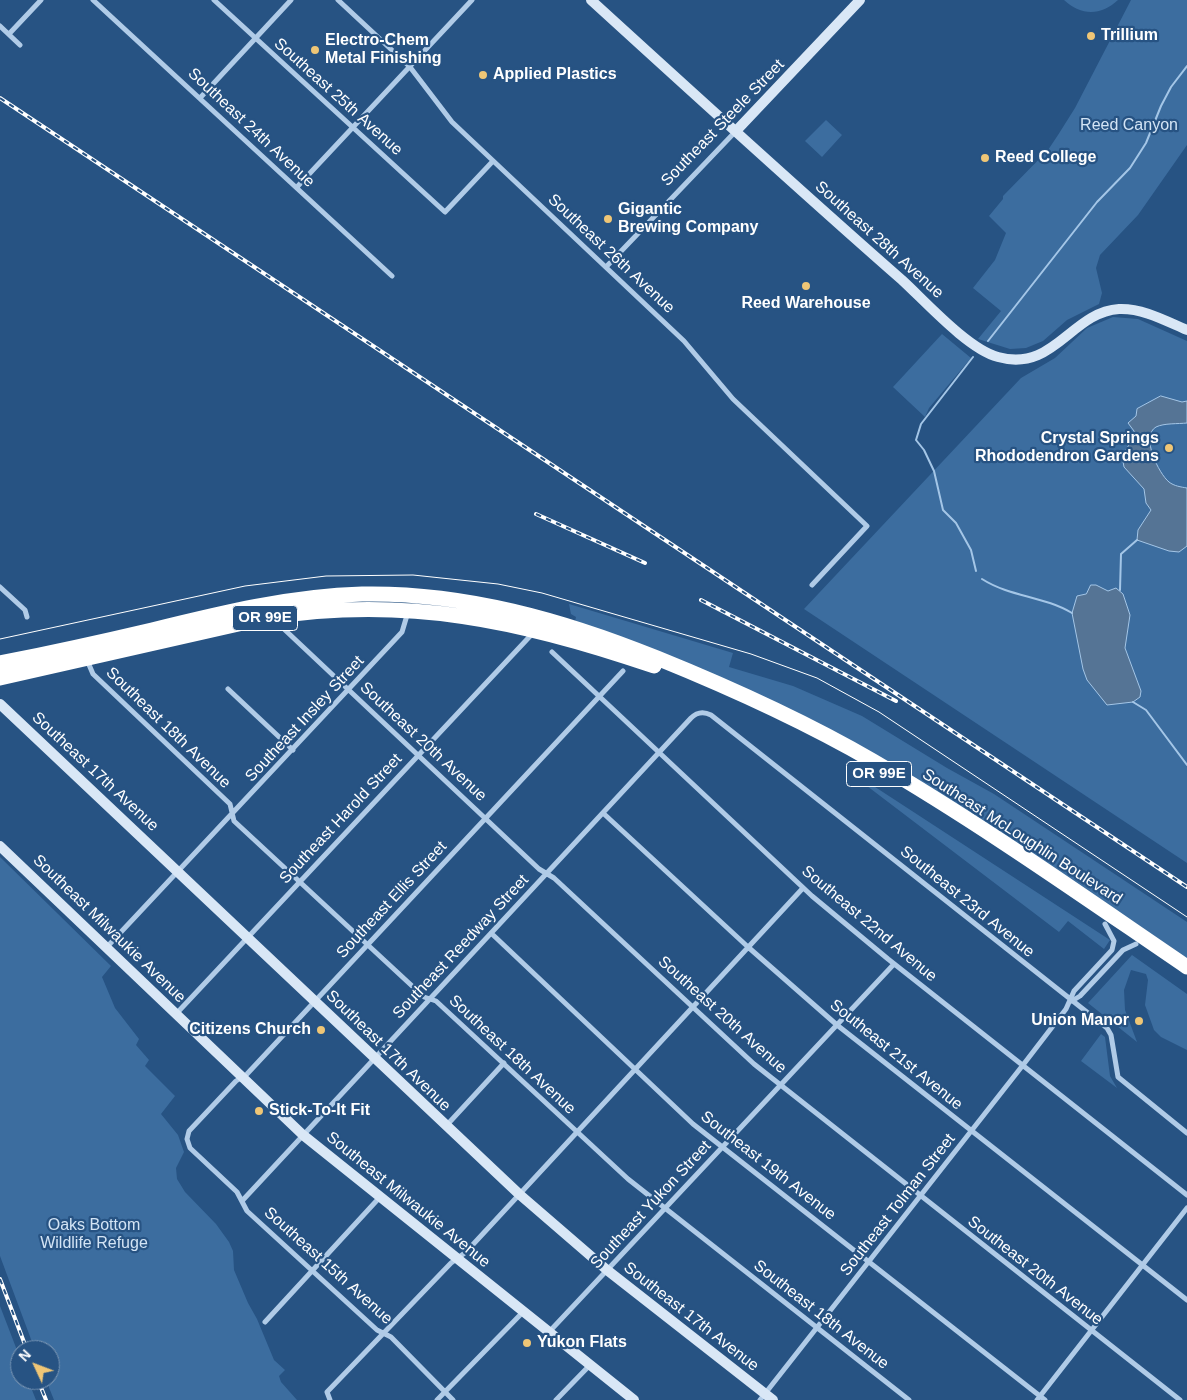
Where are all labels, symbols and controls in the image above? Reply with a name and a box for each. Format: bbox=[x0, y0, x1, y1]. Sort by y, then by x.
place label: Trillium bbox=[1101, 26, 1158, 46]
marker: Trillium bbox=[1085, 30, 1097, 42]
place label: Electro-Chem Metal Finishing bbox=[325, 31, 441, 69]
street label: Southeast 25th Avenue bbox=[270, 34, 406, 160]
marker: Electro-Chem Metal Finishing bbox=[309, 44, 321, 56]
street label: Southeast Steele Street bbox=[657, 56, 789, 190]
street label: Southeast 24th Avenue bbox=[184, 64, 318, 192]
place label: Applied Plastics bbox=[493, 65, 617, 85]
marker: Applied Plastics bbox=[477, 69, 489, 81]
park label: Reed Canyon bbox=[1080, 116, 1178, 136]
place label: Reed College bbox=[995, 148, 1096, 168]
marker: Reed College bbox=[979, 152, 991, 164]
street label: Southeast 28th Avenue bbox=[811, 177, 947, 303]
street label: Southeast 26th Avenue bbox=[544, 190, 678, 318]
place label: Gigantic Brewing Company bbox=[618, 200, 758, 238]
marker: Gigantic Brewing Company bbox=[602, 213, 614, 225]
marker: Reed Warehouse bbox=[800, 280, 812, 292]
place label: Reed Warehouse bbox=[741, 294, 871, 314]
place label: Crystal Springs Rhododendron Gardens bbox=[975, 429, 1159, 467]
marker: Crystal Springs Rhododendron Gardens bbox=[1163, 442, 1175, 454]
road number: OR 99E bbox=[232, 606, 298, 630]
street label: Southeast Insley Street bbox=[242, 652, 368, 786]
street label: Southeast 18th Avenue bbox=[102, 663, 234, 793]
street label: Southeast 20th Avenue bbox=[356, 678, 490, 806]
street label: Southeast 17th Avenue bbox=[28, 708, 162, 836]
street label: Southeast Harold Street bbox=[276, 750, 406, 888]
road number: OR 99E bbox=[846, 762, 912, 786]
street label: Southeast McLoughlin Boulevard bbox=[918, 765, 1126, 909]
street label: Southeast Ellis Street bbox=[333, 838, 451, 962]
street label: Southeast 23rd Avenue bbox=[896, 842, 1038, 962]
street label: Southeast Milwaukie Avenue bbox=[29, 851, 189, 1007]
street label: Southeast 22nd Avenue bbox=[798, 862, 940, 986]
street label: Southeast Reedway Street bbox=[389, 871, 533, 1023]
street label: Southeast 20th Avenue bbox=[654, 952, 790, 1078]
street label: Southeast 17th Avenue bbox=[322, 986, 454, 1116]
street label: Southeast 18th Avenue bbox=[445, 991, 579, 1119]
street label: Southeast 21st Avenue bbox=[826, 996, 966, 1114]
place label: Union Manor bbox=[1031, 1011, 1129, 1031]
marker: Union Manor bbox=[1133, 1015, 1145, 1027]
place label: Citizens Church bbox=[189, 1020, 311, 1040]
marker: Citizens Church bbox=[315, 1024, 327, 1036]
place label: Stick-To-It Fit bbox=[269, 1101, 370, 1121]
marker: Stick-To-It Fit bbox=[253, 1105, 265, 1117]
street label: Southeast 19th Avenue bbox=[697, 1107, 839, 1225]
street label: Southeast Milwaukie Avenue bbox=[322, 1128, 494, 1272]
street label: Southeast Tolman Street bbox=[836, 1130, 960, 1280]
street label: Southeast Yukon Street bbox=[587, 1137, 715, 1273]
street label: Southeast 15th Avenue bbox=[260, 1203, 396, 1329]
street label: Southeast 20th Avenue bbox=[964, 1212, 1106, 1330]
park label: Oaks Bottom Wildlife Refuge bbox=[40, 1216, 148, 1254]
street label: Southeast 18th Avenue bbox=[750, 1256, 892, 1374]
street label: Southeast 17th Avenue bbox=[620, 1258, 762, 1376]
place label: Yukon Flats bbox=[537, 1333, 627, 1353]
marker: Yukon Flats bbox=[521, 1337, 533, 1349]
north arrow bbox=[10, 1340, 60, 1390]
text: N bbox=[15, 1346, 34, 1365]

